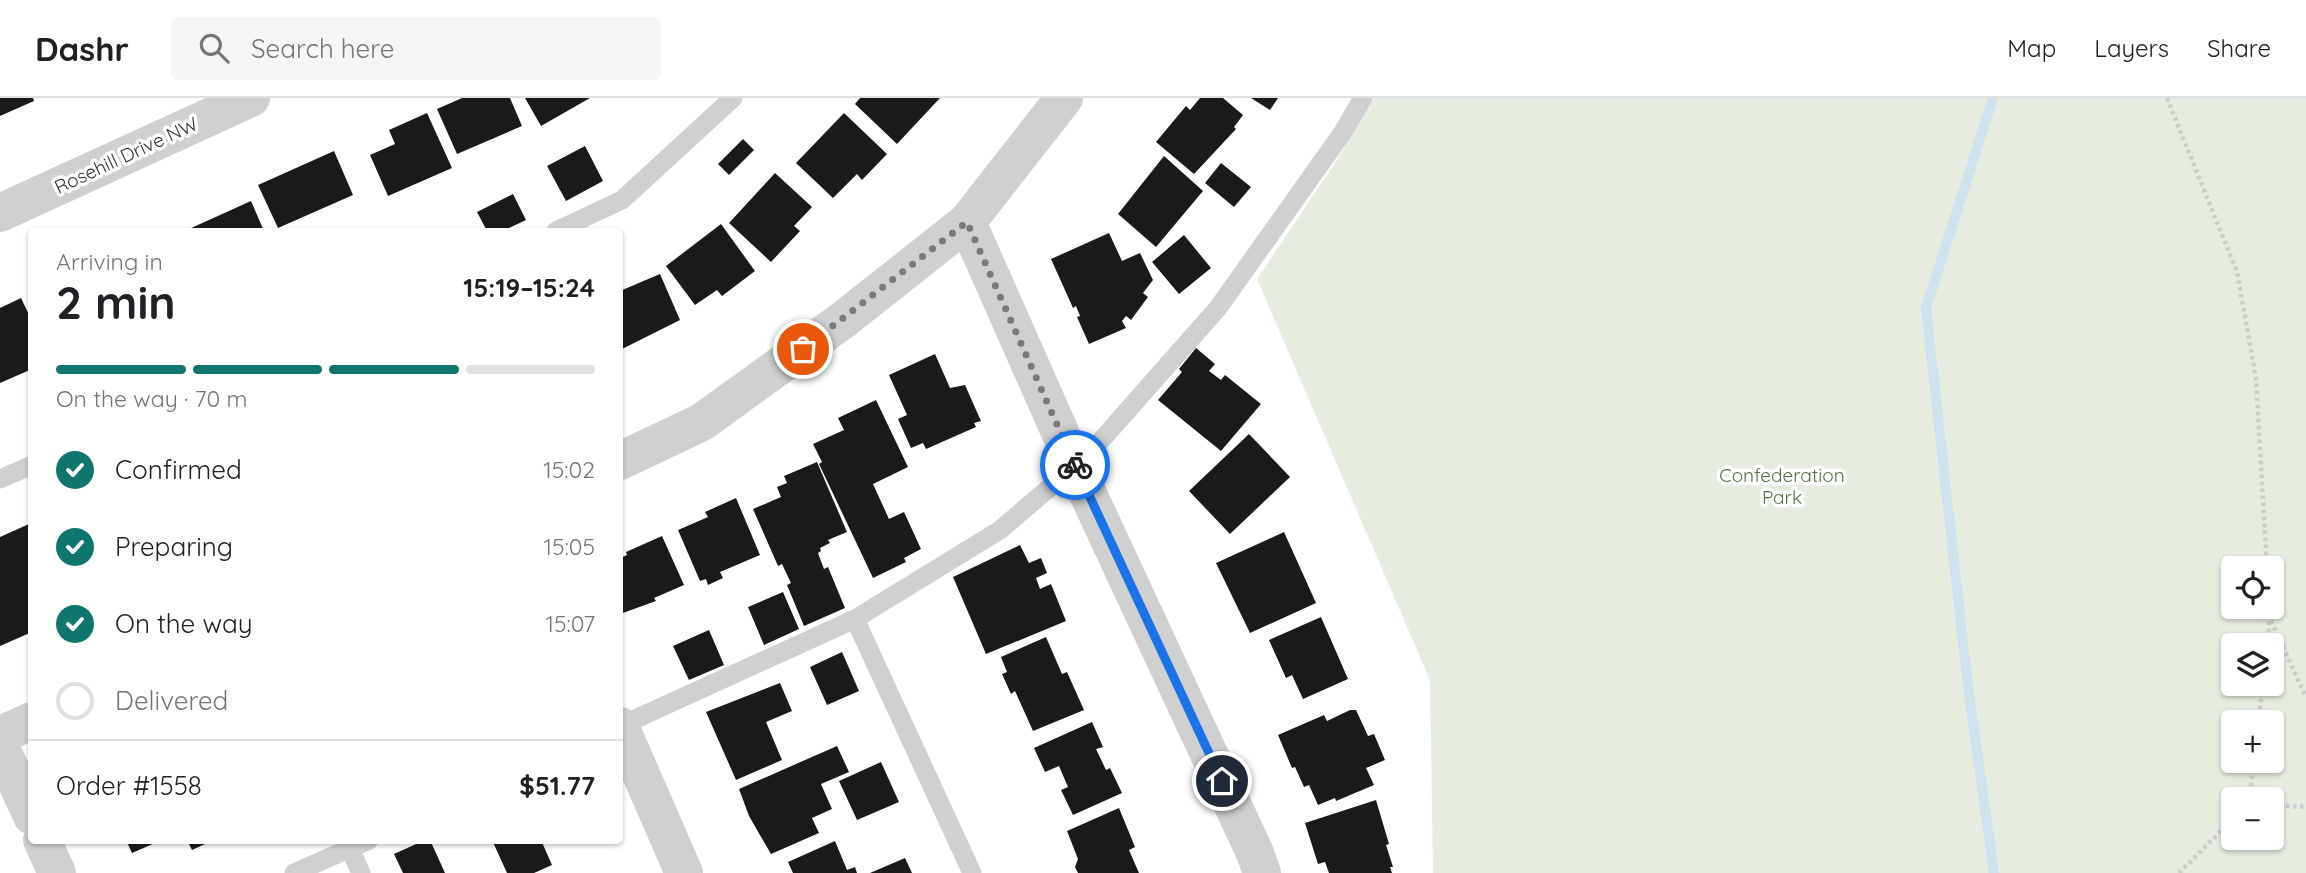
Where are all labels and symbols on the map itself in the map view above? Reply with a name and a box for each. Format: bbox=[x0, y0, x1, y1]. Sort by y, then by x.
street label: Rosehill Drive NW bbox=[50, 111, 202, 199]
pin bbox=[773, 319, 833, 379]
courier bbox=[1040, 430, 1110, 500]
park label: Confederation Park bbox=[1719, 463, 1845, 509]
pin bbox=[1192, 751, 1252, 811]

